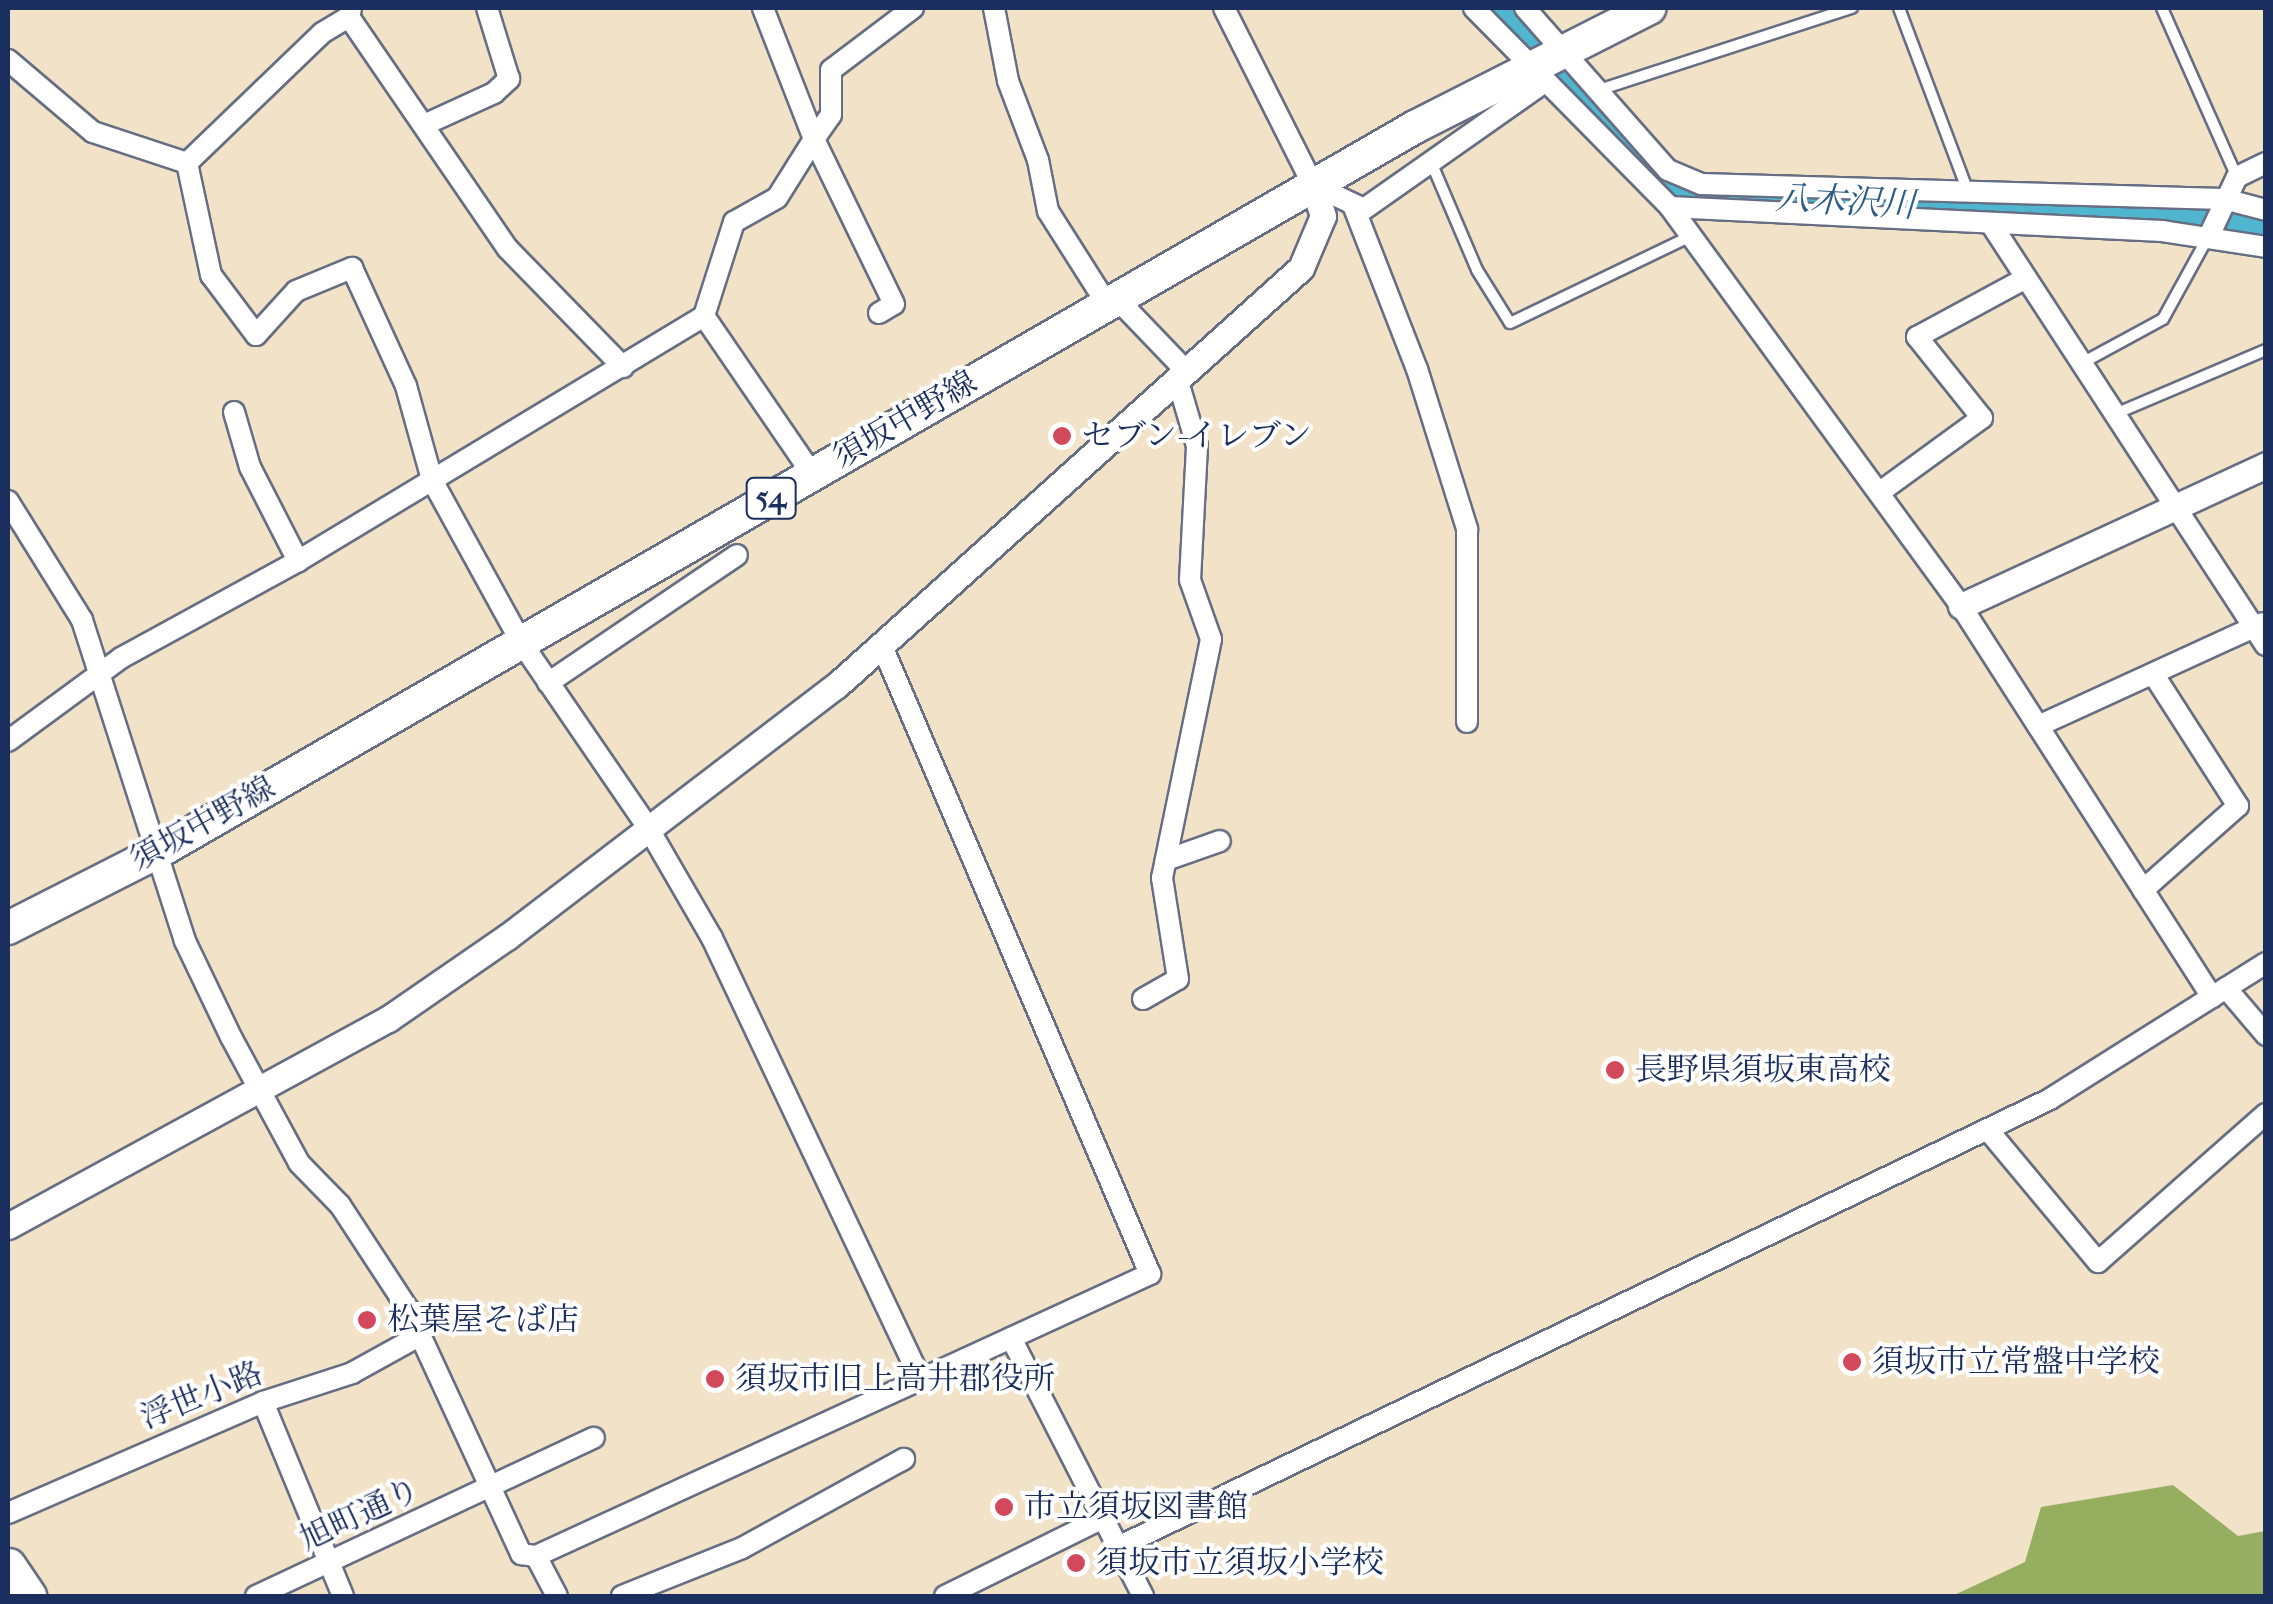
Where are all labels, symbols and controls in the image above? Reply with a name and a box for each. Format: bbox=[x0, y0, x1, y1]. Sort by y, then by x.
water label: 八木沢川 bbox=[1774, 177, 1916, 227]
street label: 須坂中野線 bbox=[826, 363, 984, 477]
place label: セブン-イレブン bbox=[1082, 417, 1314, 455]
marker: セブン-イレブン bbox=[1051, 425, 1073, 447]
road number: 54 bbox=[744, 473, 798, 523]
street label: 須坂中野線 bbox=[124, 768, 282, 880]
place label: 長野県須坂東高校 bbox=[1635, 1051, 1891, 1089]
marker: 長野県須坂東高校 bbox=[1604, 1059, 1626, 1081]
place label: 松葉屋そば店 bbox=[387, 1301, 579, 1339]
marker: 松葉屋そば店 bbox=[356, 1309, 378, 1331]
place label: 須坂市立常盤中学校 bbox=[1872, 1343, 2160, 1381]
marker: 須坂市立常盤中学校 bbox=[1841, 1351, 1863, 1373]
street label: 浮世小路 bbox=[135, 1354, 269, 1438]
place label: 須坂市旧上高井郡役所 bbox=[735, 1360, 1055, 1398]
marker: 須坂市旧上高井郡役所 bbox=[704, 1368, 726, 1390]
street label: 旭町通り bbox=[294, 1471, 426, 1559]
place label: 市立須坂図書館 bbox=[1024, 1488, 1248, 1526]
marker: 市立須坂図書館 bbox=[993, 1496, 1015, 1518]
place label: 須坂市立須坂小学校 bbox=[1096, 1544, 1384, 1582]
marker: 須坂市立須坂小学校 bbox=[1065, 1552, 1087, 1574]

